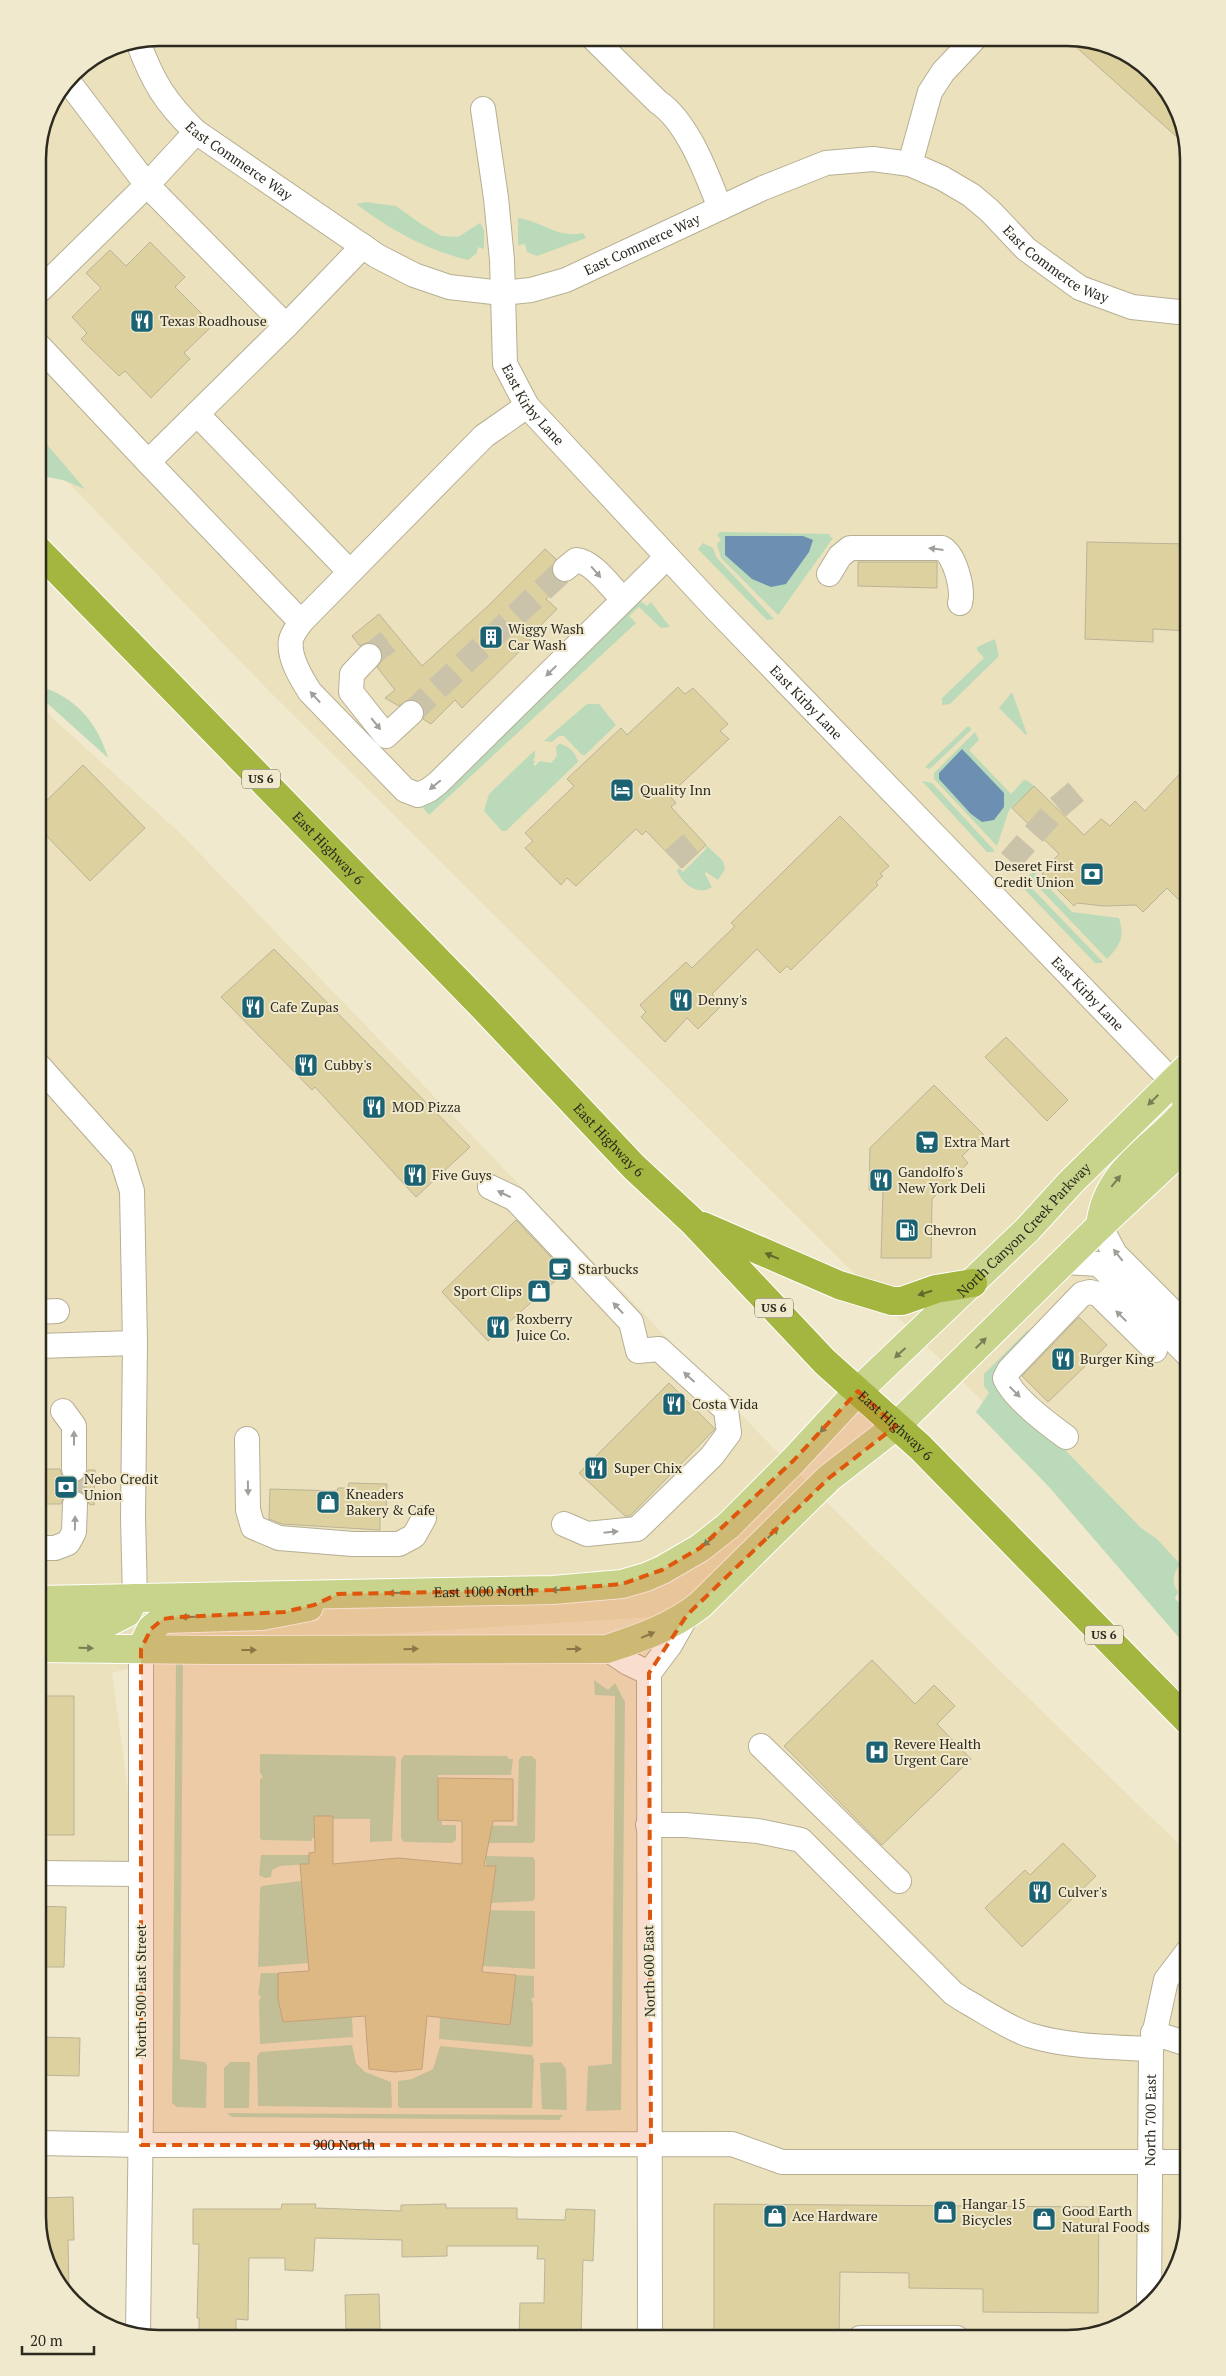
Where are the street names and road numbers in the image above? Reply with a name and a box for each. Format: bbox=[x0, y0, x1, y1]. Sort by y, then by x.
street label: East Commerce Way bbox=[181, 117, 297, 205]
street label: East Commerce Way bbox=[581, 208, 704, 279]
street label: East Commerce Way bbox=[999, 221, 1112, 307]
street label: East Kirby Lane bbox=[498, 361, 569, 449]
street label: East Kirby Lane bbox=[766, 661, 847, 743]
road number: US 6 bbox=[242, 770, 280, 789]
street label: East Highway 6 bbox=[289, 807, 369, 889]
street label: East Kirby Lane bbox=[1048, 952, 1128, 1035]
street label: East Highway 6 bbox=[570, 1099, 649, 1181]
street label: North Canyon Creek Parkway bbox=[952, 1157, 1095, 1301]
road number: US 6 bbox=[755, 1299, 793, 1318]
street label: East Highway 6 bbox=[854, 1386, 938, 1465]
street label: East 1000 North bbox=[434, 1580, 534, 1601]
road number: US 6 bbox=[1085, 1626, 1123, 1644]
street label: North 500 East Street bbox=[131, 1924, 150, 2058]
street label: North 600 East bbox=[638, 1924, 659, 2017]
street label: North 700 East bbox=[1140, 2073, 1160, 2166]
street label: 900 North bbox=[313, 2135, 375, 2154]

